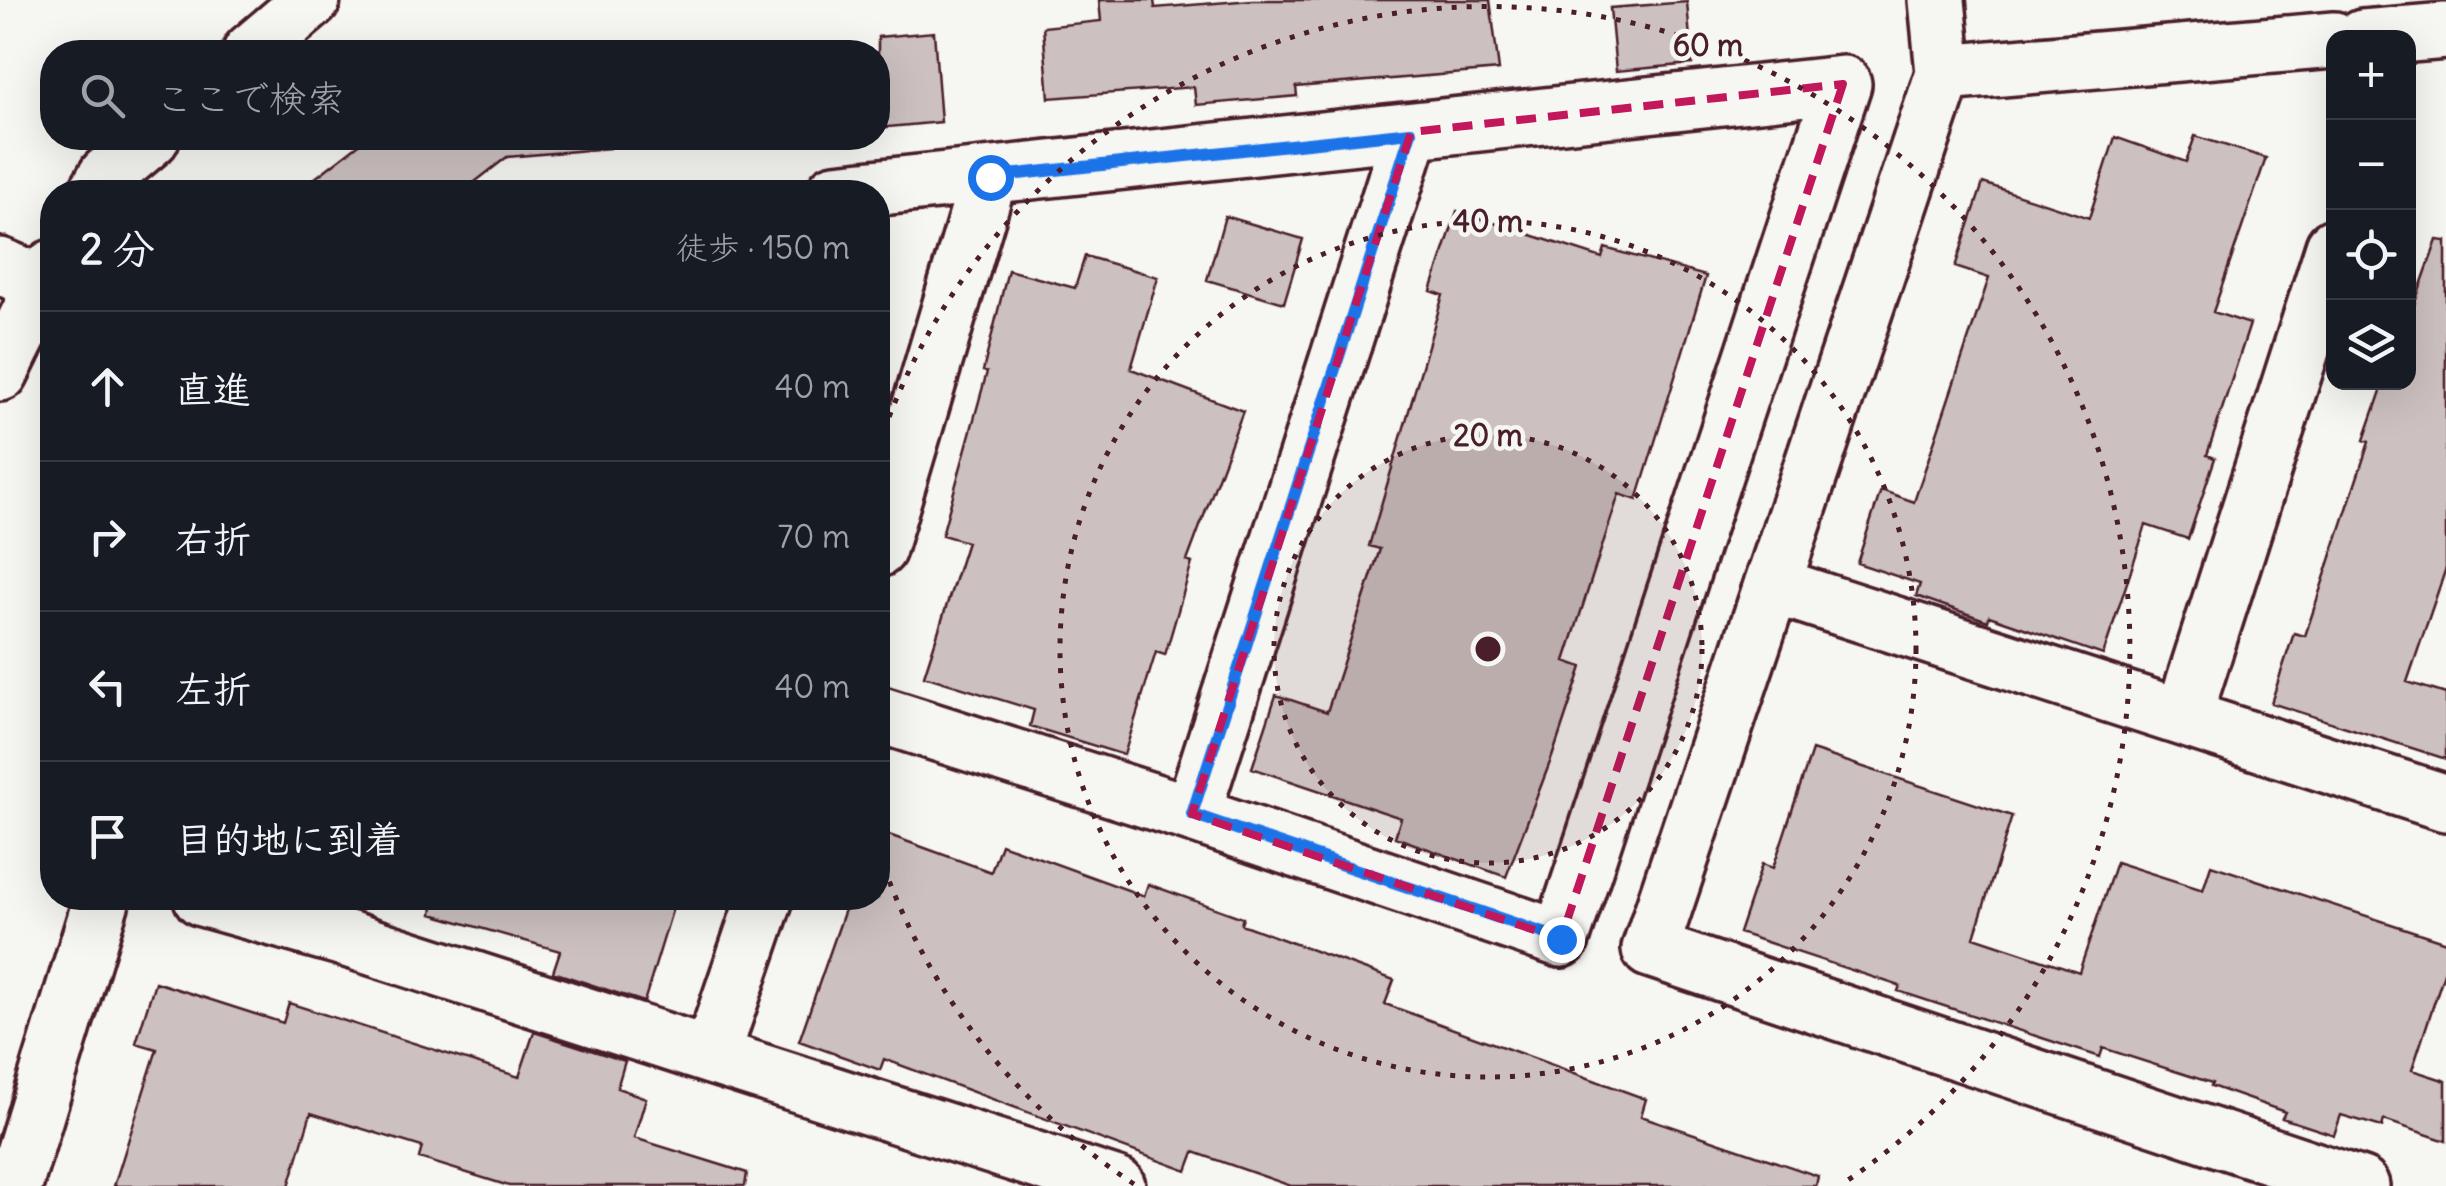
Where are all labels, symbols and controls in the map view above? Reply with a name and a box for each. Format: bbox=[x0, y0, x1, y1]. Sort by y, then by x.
text: 60 m bbox=[1673, 26, 1743, 64]
map controls bbox=[2326, 30, 2416, 390]
button: + bbox=[2326, 30, 2416, 120]
search box bbox=[40, 40, 890, 150]
icon: search bbox=[75, 68, 130, 123]
text: ここで検索 bbox=[155, 75, 345, 122]
button: − bbox=[2326, 120, 2416, 210]
route start bbox=[968, 155, 1014, 201]
text: 40 m bbox=[1453, 202, 1523, 240]
button: locate bbox=[2326, 210, 2416, 300]
text: 2 分 bbox=[80, 223, 155, 275]
text: 徒歩 · 150 m bbox=[676, 227, 850, 268]
button: layers bbox=[2326, 300, 2416, 390]
icon: ahead bbox=[80, 359, 135, 414]
text: 直進 bbox=[175, 366, 251, 413]
text: 40 m bbox=[775, 366, 850, 407]
text: 20 m bbox=[1453, 416, 1523, 454]
icon: right bbox=[80, 509, 135, 564]
text: 右折 bbox=[175, 516, 251, 563]
text: 70 m bbox=[778, 516, 850, 557]
centre of rings bbox=[1470, 631, 1506, 667]
icon: left bbox=[80, 659, 135, 714]
text: 左折 bbox=[175, 666, 251, 713]
text: 40 m bbox=[775, 666, 850, 707]
icon: arrive bbox=[80, 809, 135, 864]
text: 目的地に到着 bbox=[175, 816, 403, 863]
route end bbox=[1539, 917, 1585, 963]

